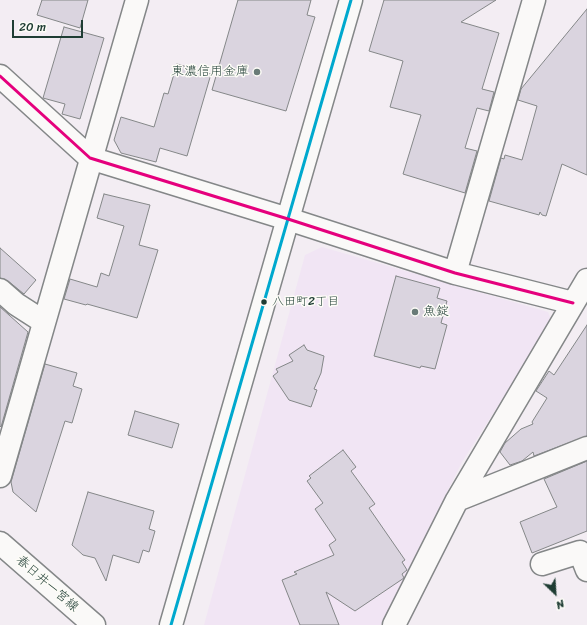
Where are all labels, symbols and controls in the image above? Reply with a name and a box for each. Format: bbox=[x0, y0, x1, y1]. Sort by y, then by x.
scale bar bbox=[14, 12, 85, 38]
text: 20 m bbox=[19, 16, 46, 38]
place label: 東濃信用金庫 bbox=[171, 64, 249, 80]
marker: 東濃信用金庫 bbox=[252, 67, 262, 77]
place label: 八田町2丁目 bbox=[272, 295, 339, 309]
marker: 八田町2丁目 bbox=[259, 297, 269, 307]
place label: 魚錠 bbox=[423, 304, 449, 320]
marker: 魚錠 bbox=[410, 307, 420, 317]
street label: 春日井一宮線 bbox=[12, 553, 82, 615]
north arrow bbox=[535, 573, 575, 613]
text: N bbox=[553, 594, 568, 615]

